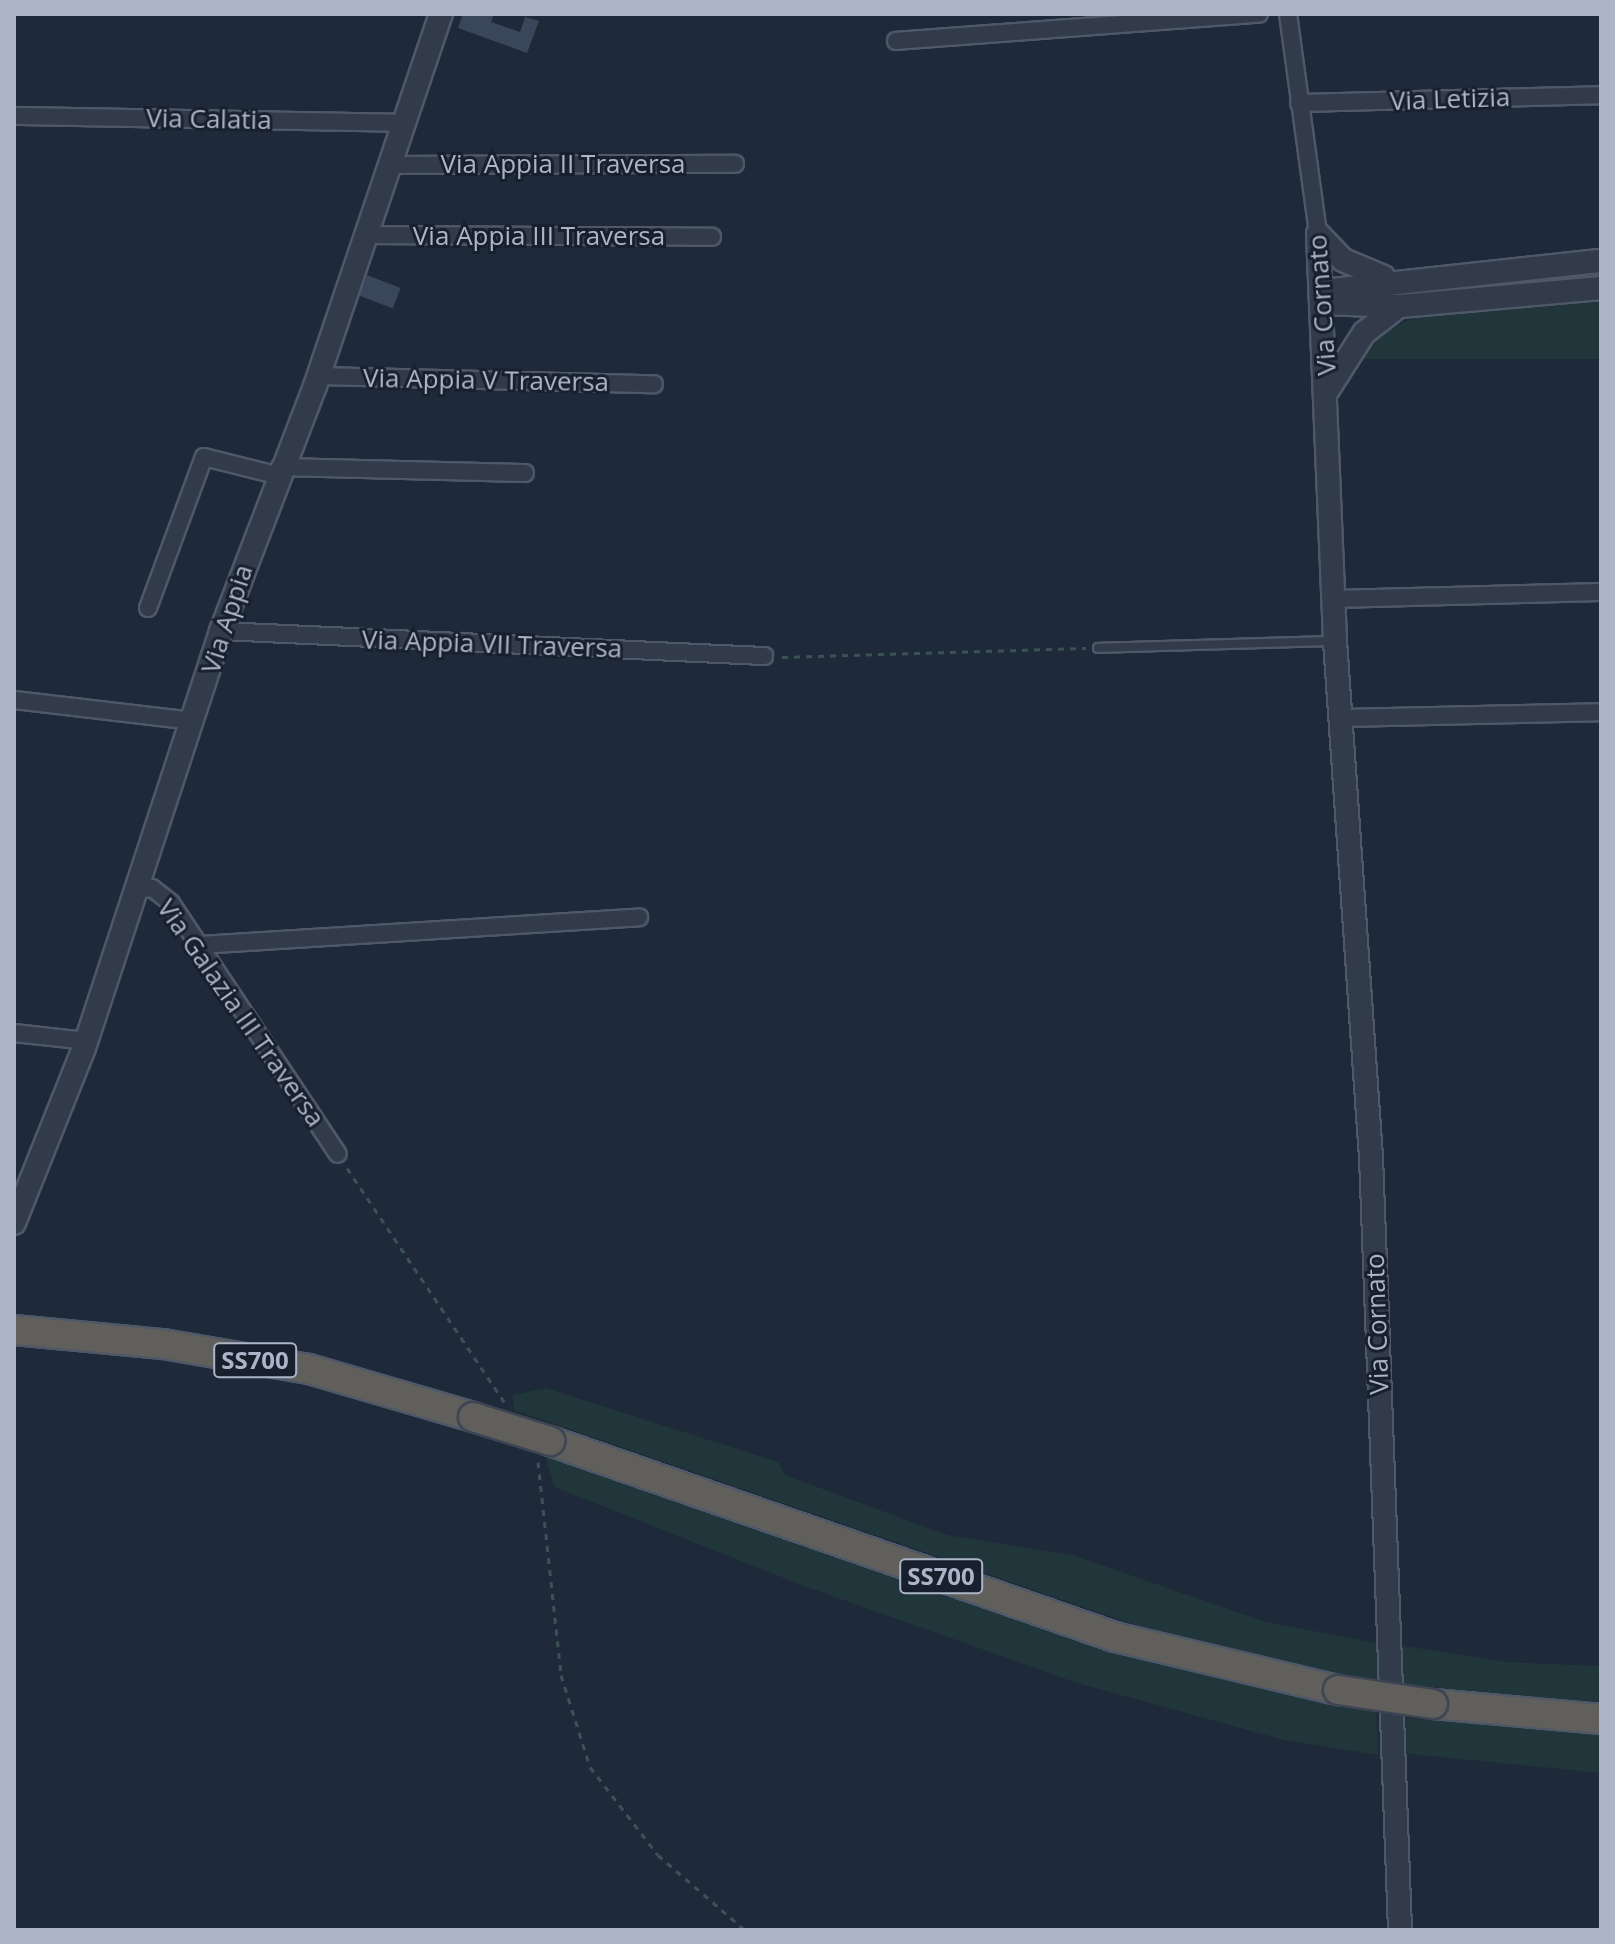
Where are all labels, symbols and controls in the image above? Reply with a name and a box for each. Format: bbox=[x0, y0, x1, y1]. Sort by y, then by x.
street label: Via Letizia bbox=[1389, 81, 1511, 117]
street label: Via Calatia bbox=[146, 102, 272, 136]
street label: Via Appia II Traversa bbox=[440, 148, 686, 180]
street label: Via Appia III Traversa bbox=[413, 220, 665, 252]
street label: Via Cornato bbox=[1302, 233, 1342, 377]
street label: Via Appia V Traversa bbox=[363, 362, 609, 398]
street label: Via Appia bbox=[195, 561, 259, 677]
street label: Via Appia VII Traversa bbox=[361, 624, 623, 664]
street label: Via Galazia III Traversa bbox=[151, 893, 331, 1133]
street label: Via Cornato bbox=[1359, 1253, 1395, 1395]
road number: SS700 bbox=[213, 1340, 297, 1380]
road number: SS700 bbox=[899, 1556, 983, 1596]

